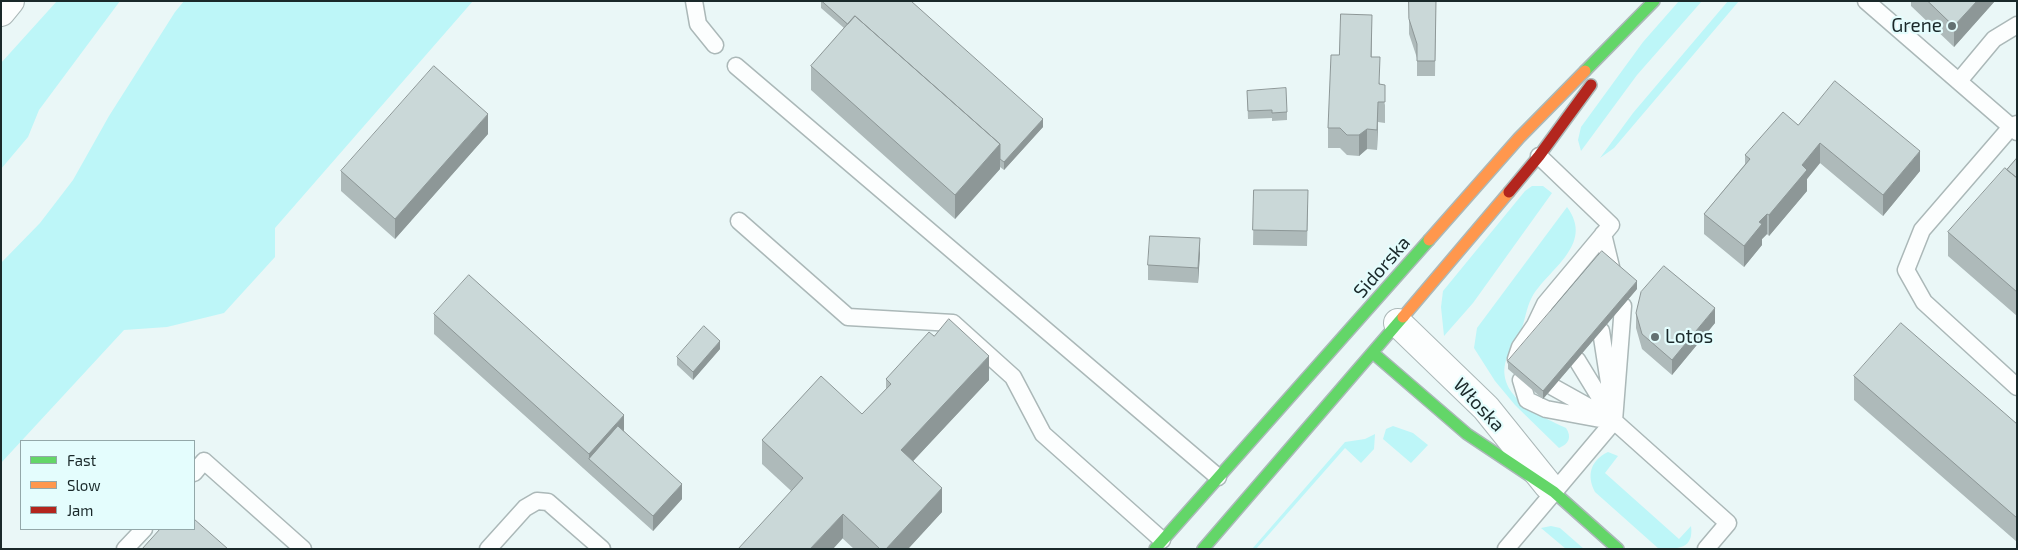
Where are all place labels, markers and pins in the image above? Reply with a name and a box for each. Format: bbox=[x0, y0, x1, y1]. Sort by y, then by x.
place label: Grene bbox=[1891, 15, 1942, 37]
marker: Grene bbox=[1946, 20, 1958, 32]
place label: Lotos bbox=[1665, 326, 1713, 348]
marker: Lotos bbox=[1649, 331, 1661, 343]

